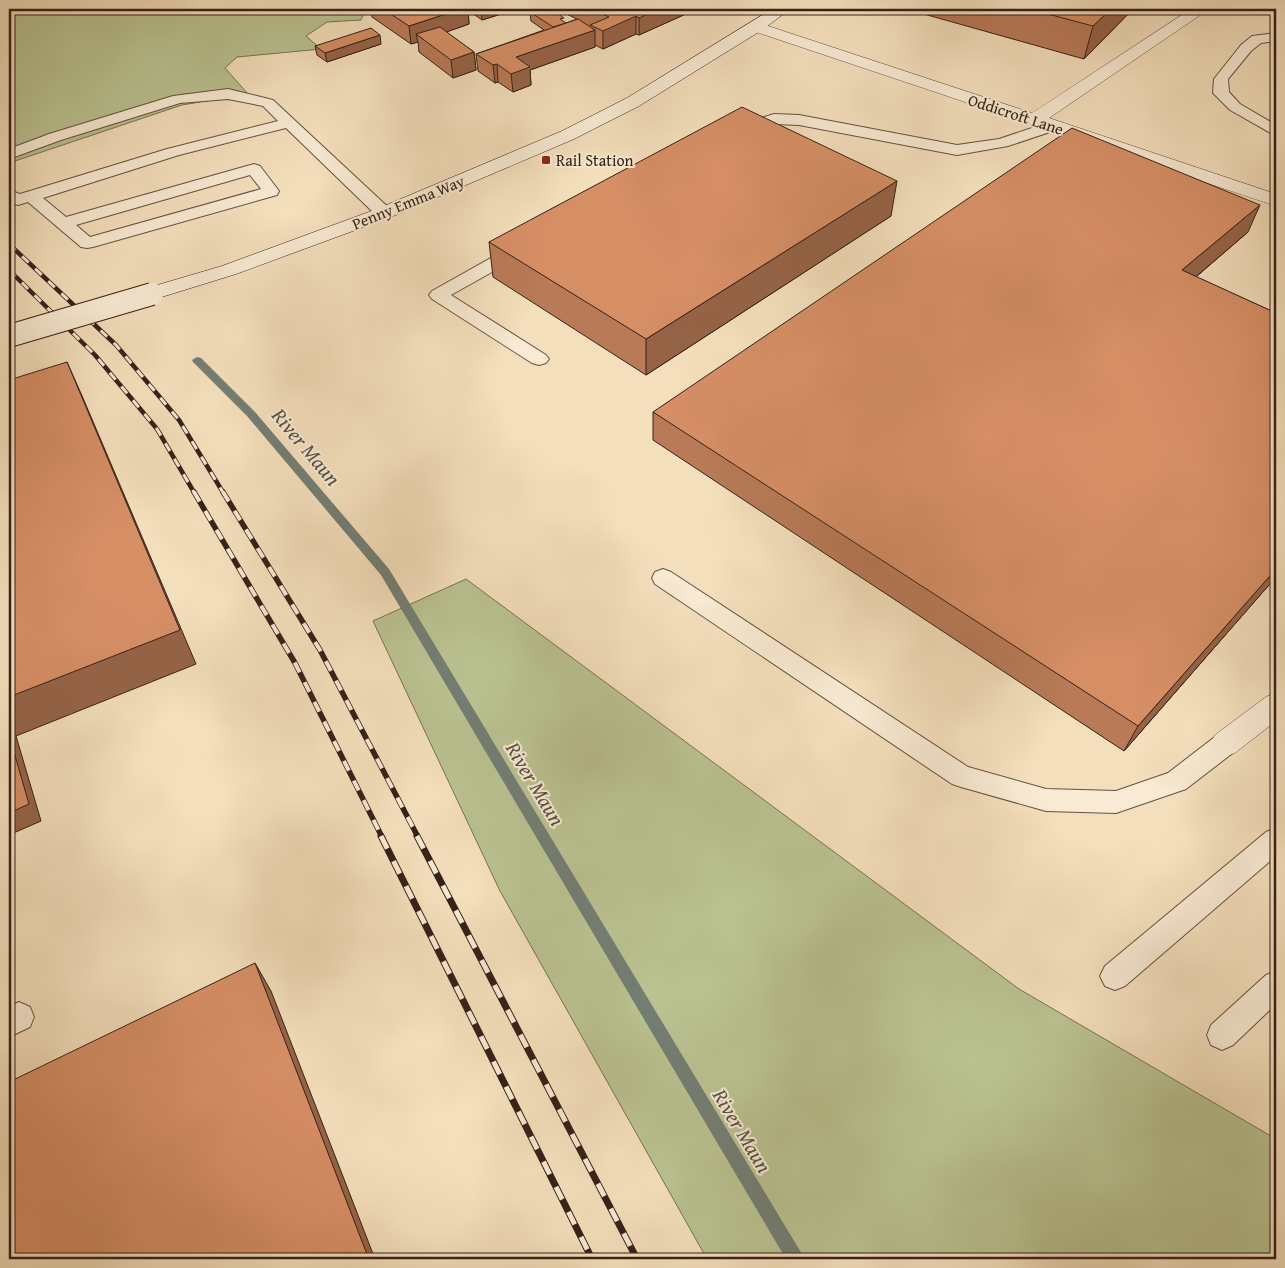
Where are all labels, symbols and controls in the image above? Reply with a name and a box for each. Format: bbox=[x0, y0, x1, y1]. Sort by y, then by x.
street label: Oddicroft Lane bbox=[965, 87, 1067, 141]
place label: Rail Station bbox=[556, 148, 634, 172]
marker: Rail Station bbox=[540, 154, 552, 166]
street label: Penny Emma Way bbox=[348, 168, 468, 235]
water label: River Maun bbox=[264, 400, 349, 493]
water label: River Maun bbox=[498, 735, 573, 832]
water label: River Maun bbox=[705, 1082, 780, 1179]

